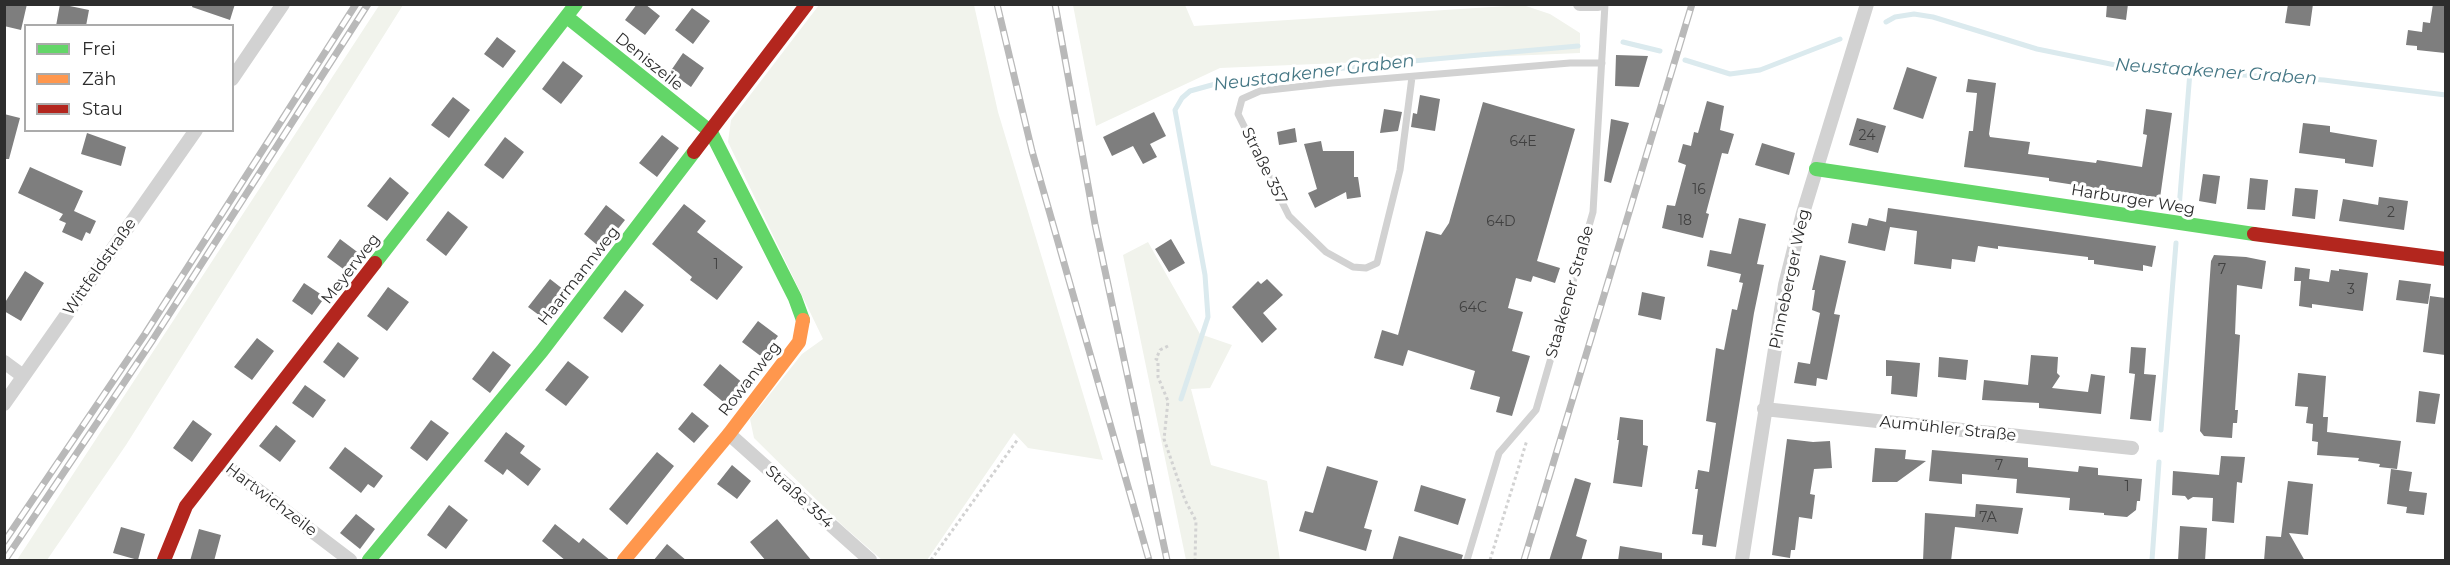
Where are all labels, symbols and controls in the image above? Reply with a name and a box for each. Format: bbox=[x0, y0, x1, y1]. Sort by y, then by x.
legend bbox=[24, 24, 234, 132]
street label: Deniszeile bbox=[611, 29, 687, 95]
text: Frei bbox=[82, 38, 116, 60]
water label: Neustaakener Graben bbox=[1212, 50, 1416, 96]
water label: Neustaakener Graben bbox=[2114, 54, 2318, 90]
text: Zäh bbox=[82, 68, 117, 90]
text: Stau bbox=[82, 98, 123, 120]
street label: Straße 357 bbox=[1237, 124, 1291, 208]
house number: 24 bbox=[1859, 128, 1875, 144]
house number: 64E bbox=[1509, 134, 1537, 150]
street label: Harburger Weg bbox=[2070, 181, 2196, 219]
house number: 16 bbox=[1692, 182, 1706, 198]
house number: 2 bbox=[2387, 205, 2395, 221]
street label: Pinneberger Weg bbox=[1766, 207, 1814, 351]
house number: 18 bbox=[1678, 213, 1692, 229]
house number: 64D bbox=[1486, 214, 1516, 230]
street label: Wittfeldstraße bbox=[59, 215, 141, 319]
street label: Haarmannweg bbox=[534, 223, 624, 329]
street label: Staakener Straße bbox=[1542, 224, 1598, 360]
street label: Meyerweg bbox=[318, 230, 384, 308]
house number: 1 bbox=[713, 257, 719, 273]
house number: 7 bbox=[2218, 262, 2226, 278]
house number: 3 bbox=[2347, 282, 2355, 298]
house number: 64C bbox=[1459, 300, 1487, 316]
street label: Rowanweg bbox=[715, 338, 785, 420]
street label: Aumühler Straße bbox=[1879, 412, 2017, 446]
house number: 7 bbox=[1995, 458, 2003, 474]
street label: Hartwichzeile bbox=[222, 459, 320, 541]
street label: Straße 354 bbox=[761, 462, 837, 532]
house number: 1 bbox=[2124, 479, 2130, 495]
house number: 7A bbox=[1979, 510, 1997, 526]

